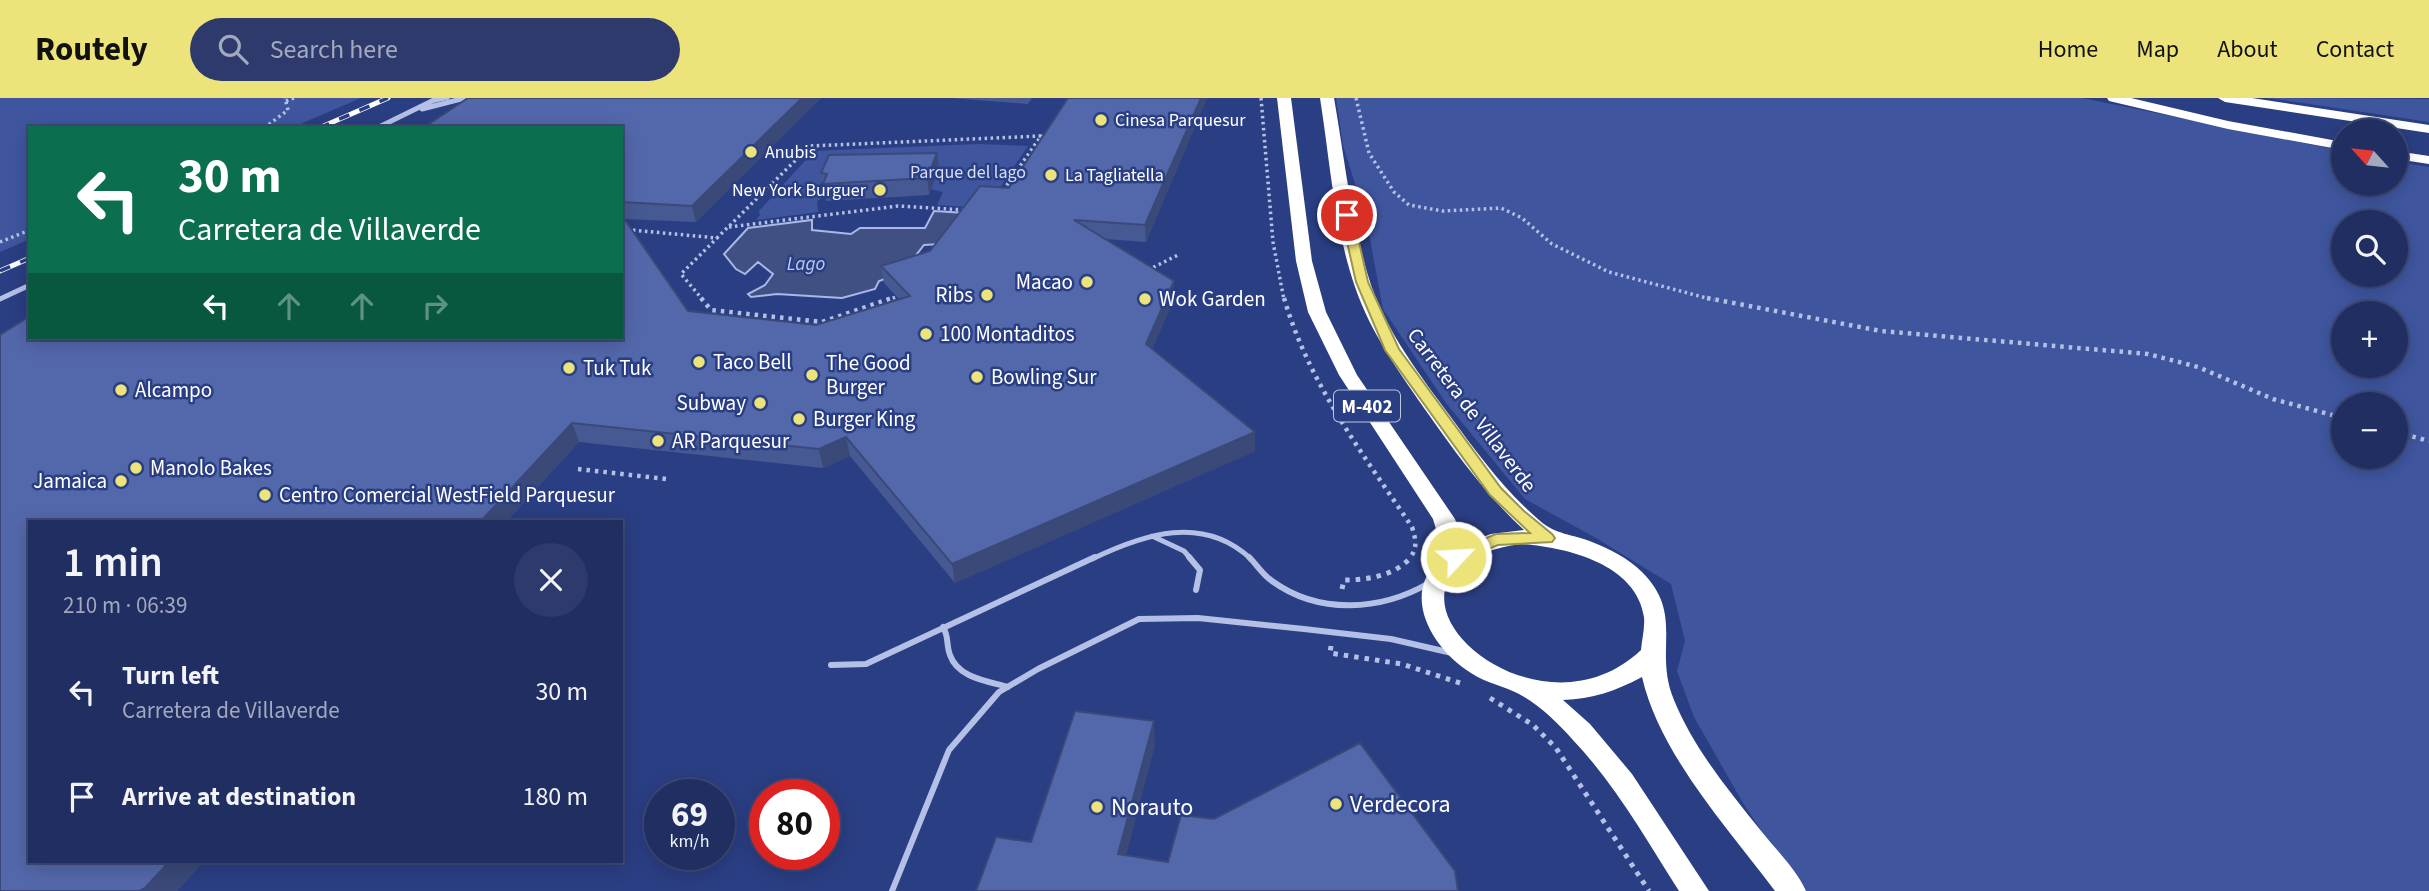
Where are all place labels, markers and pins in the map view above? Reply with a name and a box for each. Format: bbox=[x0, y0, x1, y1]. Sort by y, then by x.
place label: Cinesa Parquesur bbox=[1115, 108, 1246, 133]
marker: Cinesa Parquesur bbox=[1093, 112, 1109, 128]
place label: Anubis bbox=[765, 140, 816, 165]
marker: Anubis bbox=[743, 144, 759, 160]
place label: La Tagliatella bbox=[1065, 163, 1164, 188]
marker: La Tagliatella bbox=[1043, 167, 1059, 183]
place label: New York Burguer bbox=[732, 178, 867, 203]
marker: New York Burguer bbox=[872, 182, 888, 198]
pin bbox=[1317, 185, 1377, 245]
place label: Macao bbox=[1016, 267, 1073, 297]
marker: Macao bbox=[1079, 274, 1095, 290]
place label: Ribs bbox=[936, 280, 973, 310]
place label: Wok Garden bbox=[1159, 284, 1266, 314]
marker: Ribs bbox=[979, 287, 995, 303]
marker: Wok Garden bbox=[1137, 291, 1153, 307]
place label: 100 Montaditos bbox=[940, 319, 1075, 349]
marker: 100 Montaditos bbox=[918, 326, 934, 342]
place label: Taco Bell bbox=[713, 347, 792, 377]
place label: The Good Burger bbox=[826, 348, 911, 402]
place label: Tuk Tuk bbox=[583, 353, 652, 383]
marker: Taco Bell bbox=[691, 354, 707, 370]
marker: Tuk Tuk bbox=[561, 360, 577, 376]
place label: Bowling Sur bbox=[991, 362, 1097, 392]
marker: The Good Burger bbox=[804, 367, 820, 383]
marker: Bowling Sur bbox=[969, 369, 985, 385]
place label: Alcampo bbox=[135, 375, 212, 405]
marker: Alcampo bbox=[113, 382, 129, 398]
place label: Subway bbox=[677, 388, 746, 418]
marker: Subway bbox=[752, 395, 768, 411]
place label: Burger King bbox=[813, 404, 916, 434]
marker: Burger King bbox=[791, 411, 807, 427]
place label: AR Parquesur bbox=[672, 426, 790, 456]
marker: AR Parquesur bbox=[650, 433, 666, 449]
place label: Manolo Bakes bbox=[150, 453, 272, 483]
marker: Manolo Bakes bbox=[128, 460, 144, 476]
place label: Jamaica bbox=[33, 466, 107, 496]
marker: Jamaica bbox=[113, 473, 129, 489]
place label: Centro Comercial WestField Parquesur bbox=[279, 480, 616, 510]
marker: Centro Comercial WestField Parquesur bbox=[257, 487, 273, 503]
place label: Verdecora bbox=[1350, 787, 1451, 822]
place label: Norauto bbox=[1111, 790, 1193, 825]
marker: Verdecora bbox=[1328, 796, 1344, 812]
marker: Norauto bbox=[1089, 799, 1105, 815]

